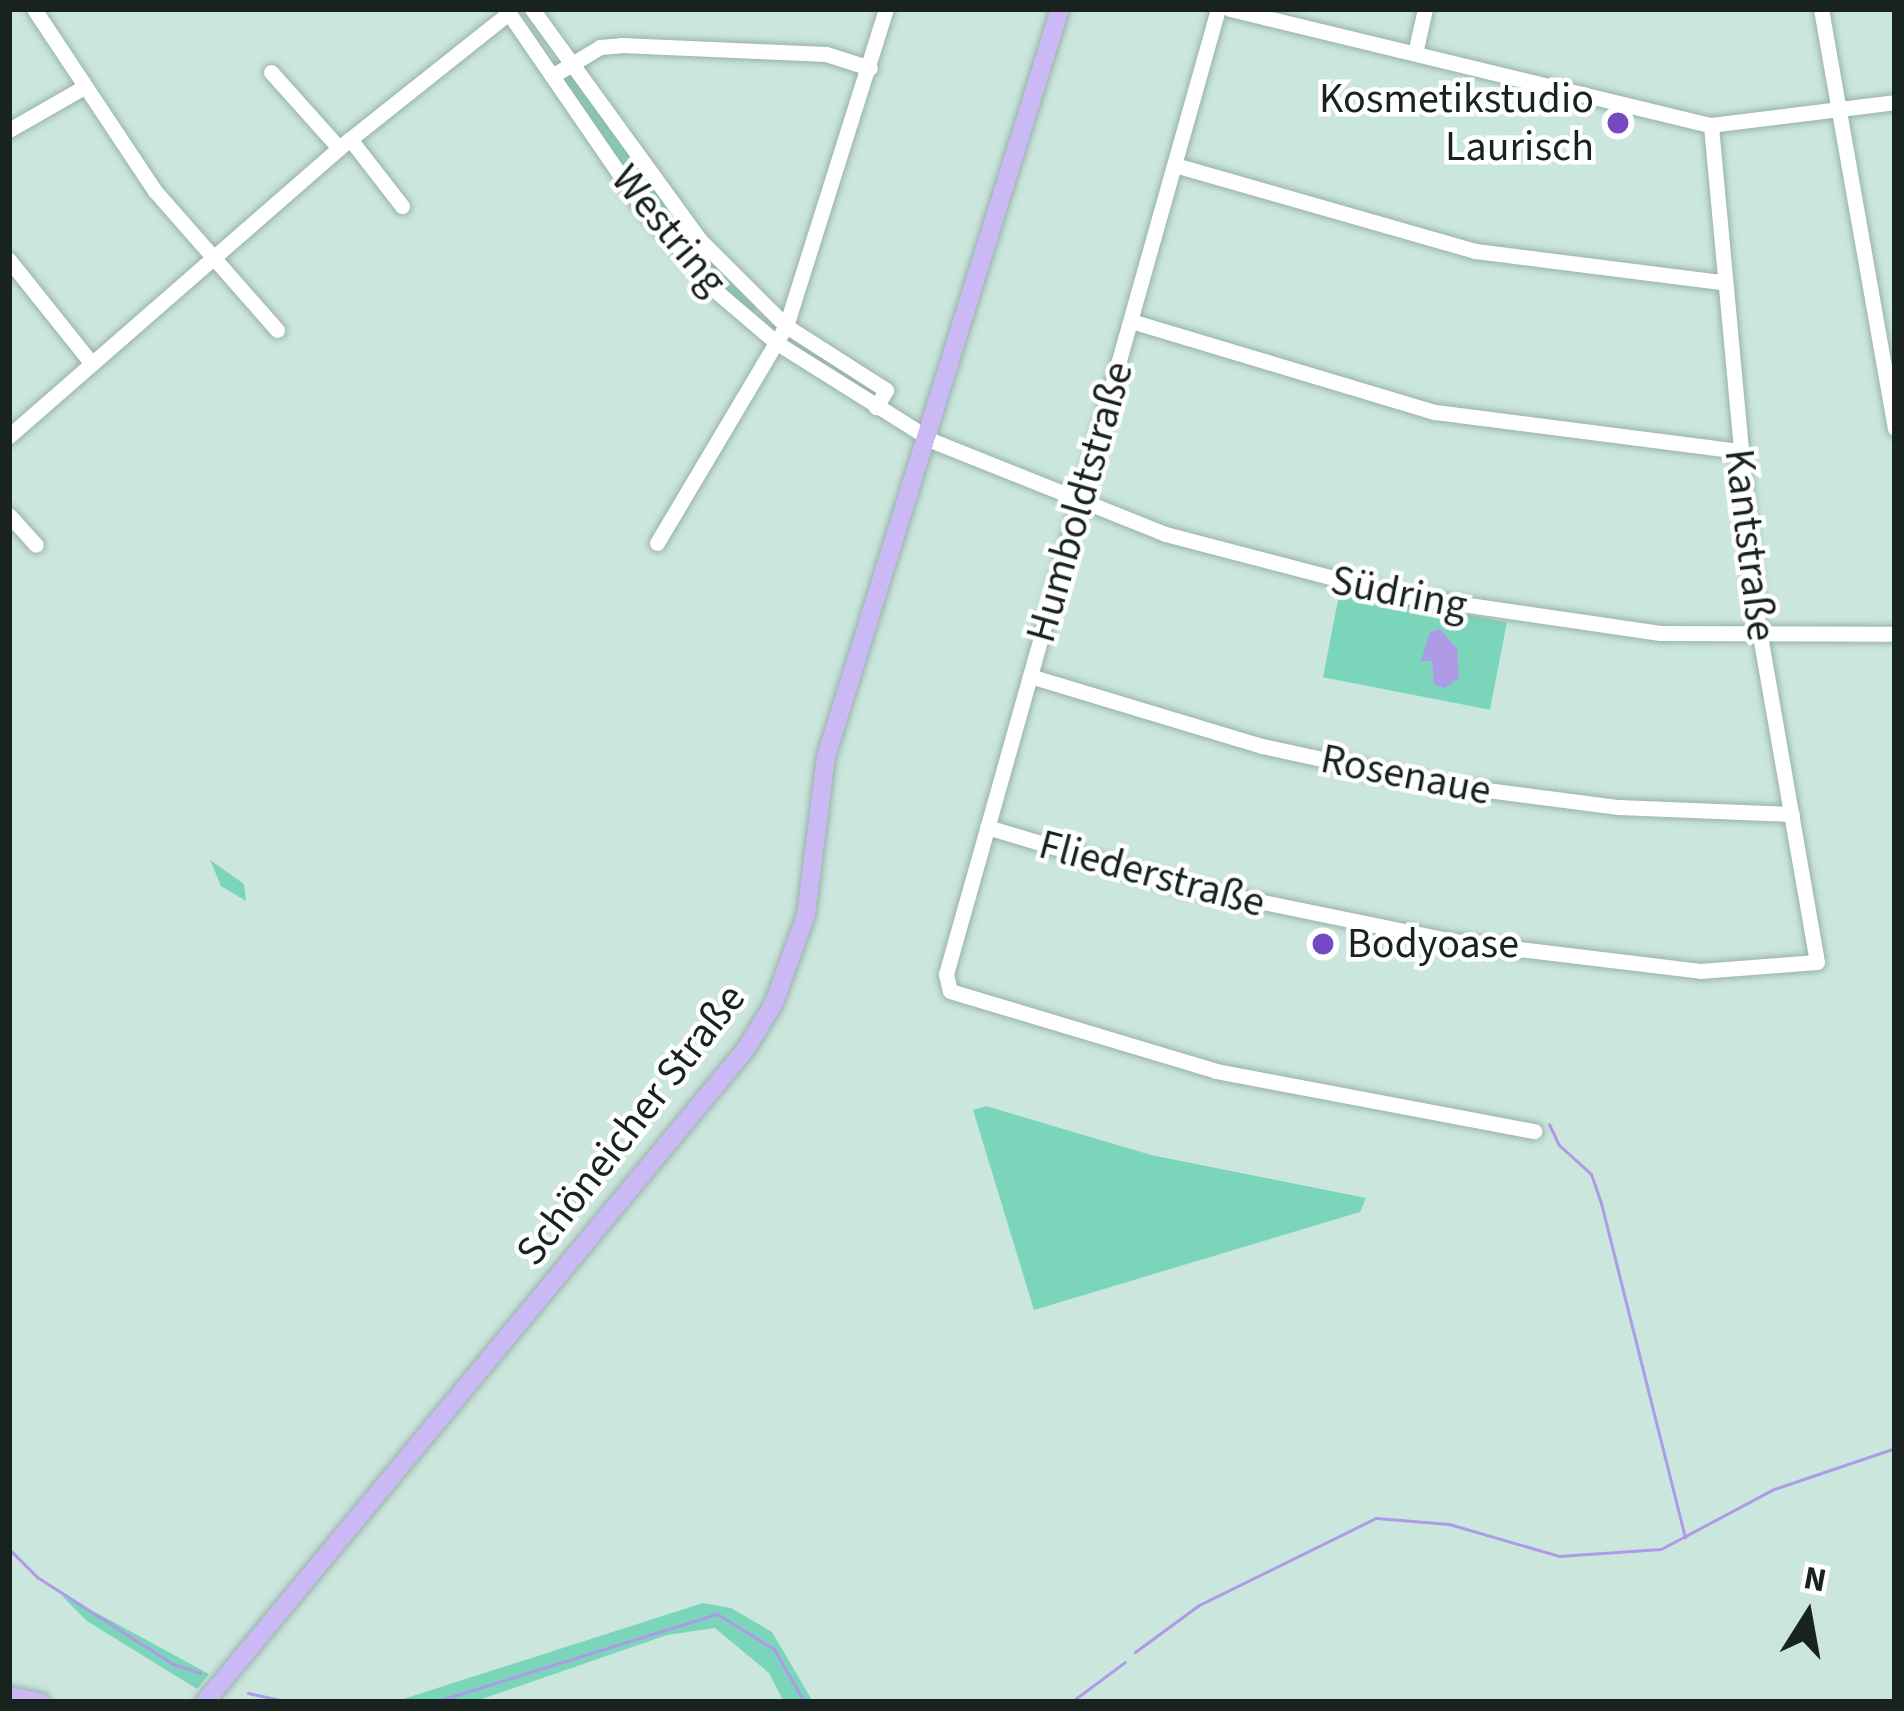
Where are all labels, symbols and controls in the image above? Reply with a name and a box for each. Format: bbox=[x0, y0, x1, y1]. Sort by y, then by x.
place label: Kosmetikstudio Laurisch bbox=[1319, 74, 1594, 172]
marker: Kosmetikstudio Laurisch bbox=[1605, 110, 1631, 136]
street label: Westring bbox=[600, 155, 738, 305]
street label: Humboldtstraße bbox=[1016, 356, 1144, 648]
street label: Kantstraße bbox=[1713, 446, 1787, 644]
street label: Südring bbox=[1327, 555, 1471, 631]
street label: Rosenaue bbox=[1317, 734, 1495, 816]
street label: Fliederstraße bbox=[1033, 820, 1271, 928]
place label: Bodyoase bbox=[1347, 919, 1519, 969]
marker: Bodyoase bbox=[1310, 931, 1336, 957]
street label: Schöneicher Straße bbox=[506, 975, 756, 1275]
text: N bbox=[1800, 1554, 1830, 1604]
north arrow bbox=[1748, 1555, 1868, 1675]

